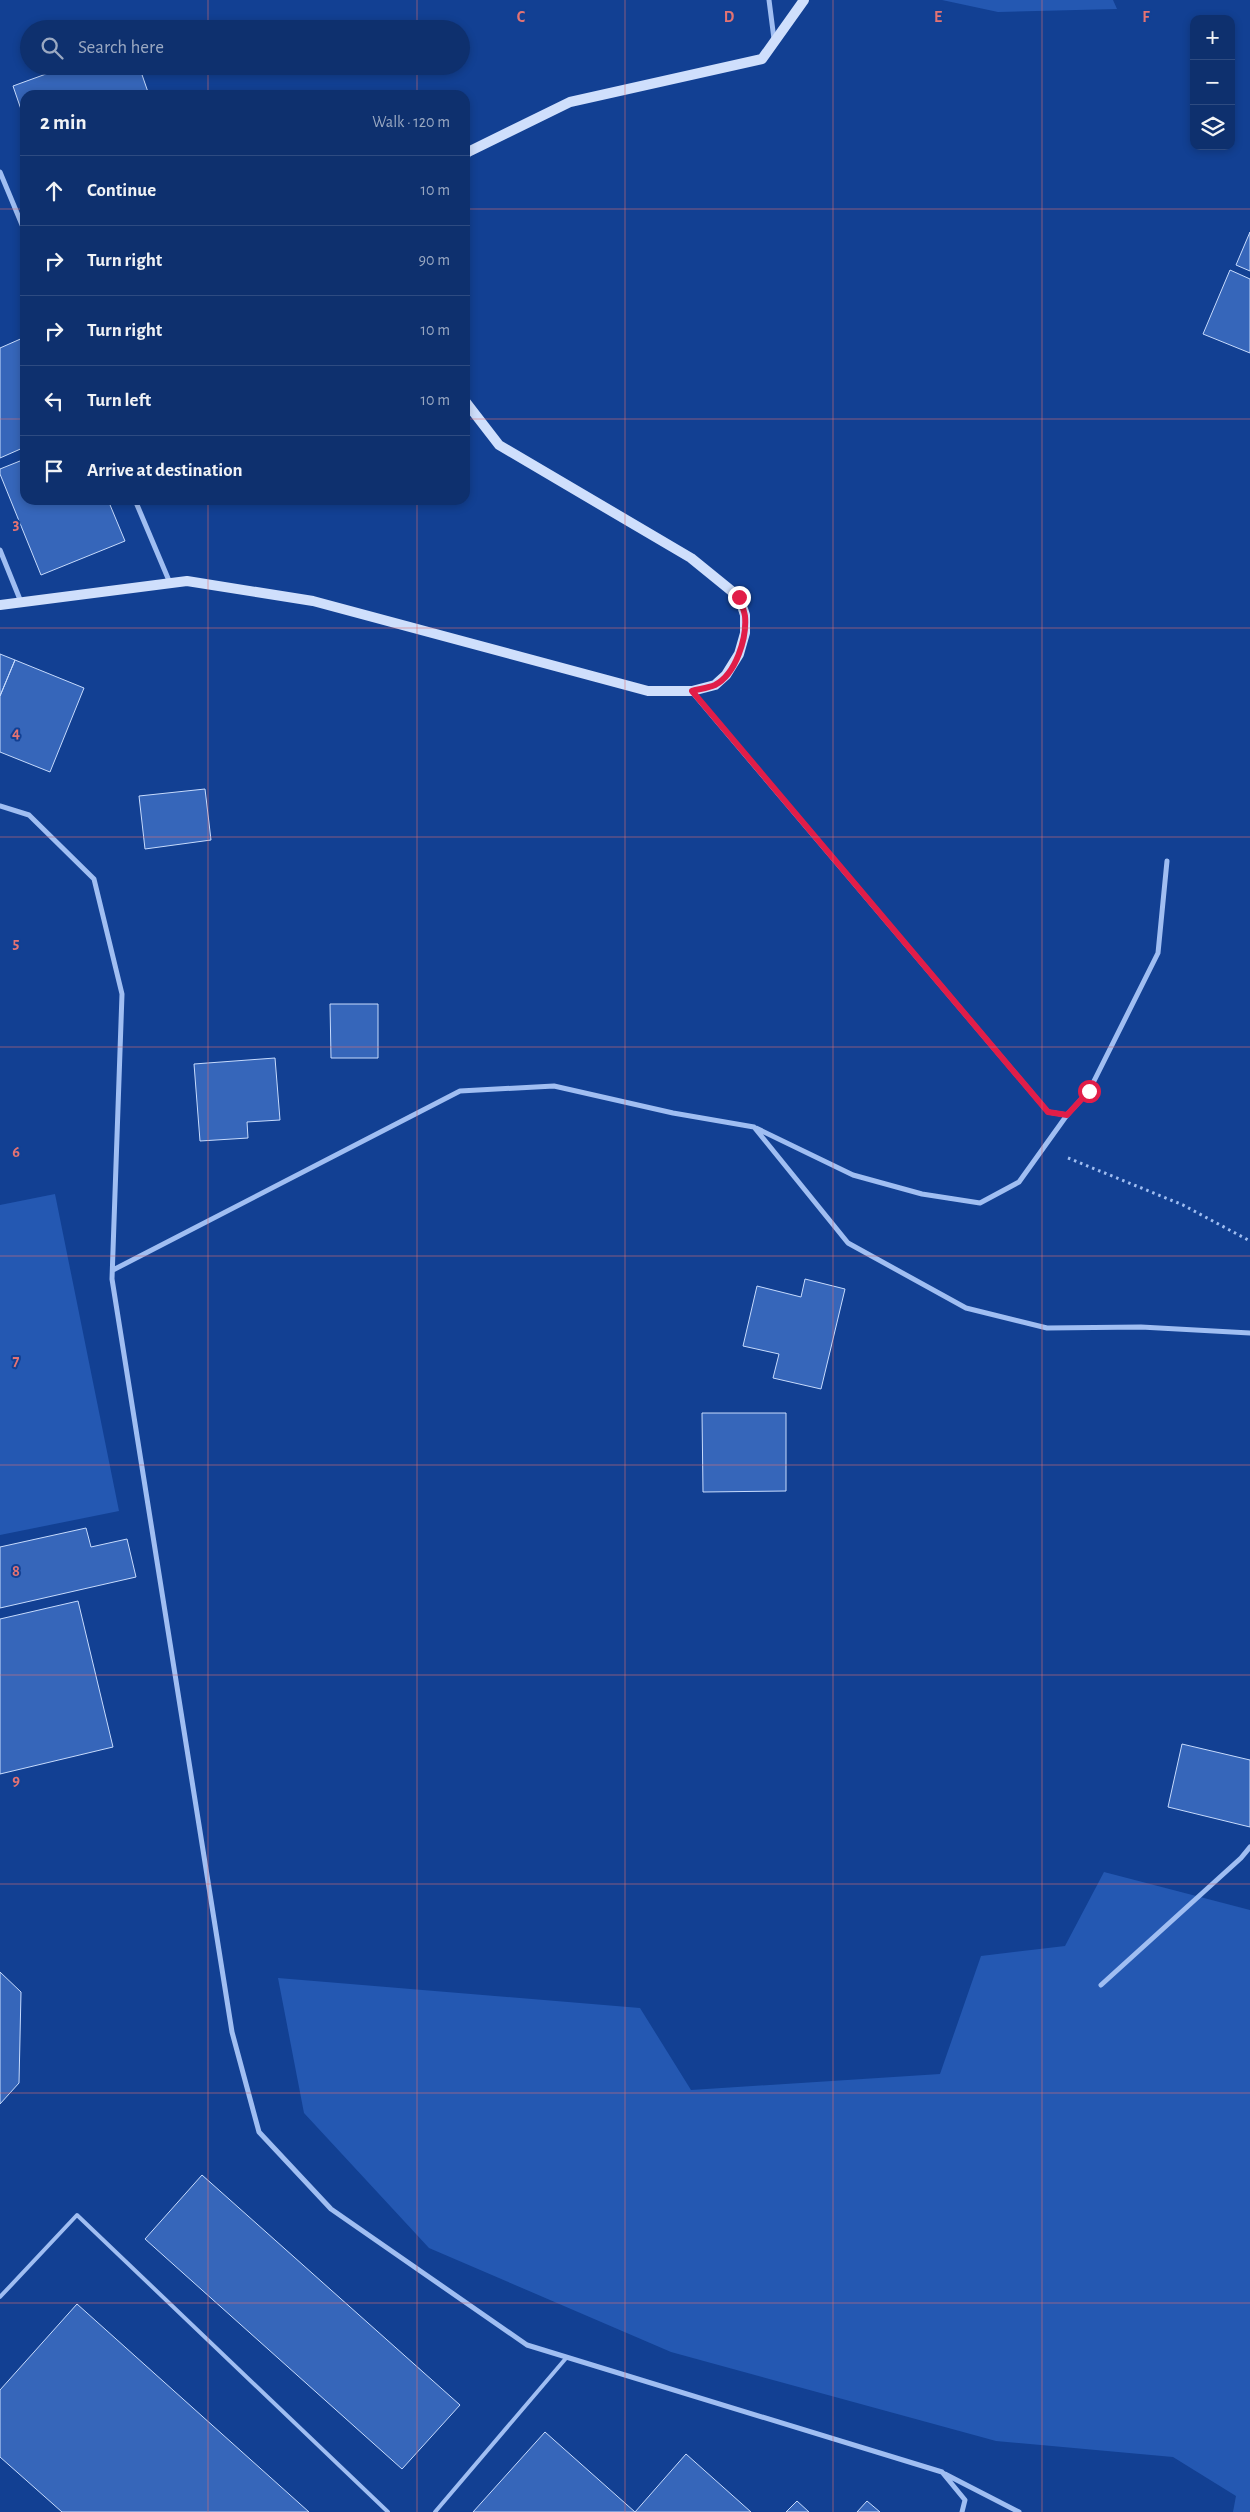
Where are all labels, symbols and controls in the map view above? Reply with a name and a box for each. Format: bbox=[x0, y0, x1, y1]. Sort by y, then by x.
text: C bbox=[517, 9, 526, 25]
text: D bbox=[724, 9, 735, 25]
text: E bbox=[934, 9, 942, 25]
text: F bbox=[1142, 9, 1150, 25]
map controls bbox=[1190, 15, 1235, 150]
button: + bbox=[1190, 15, 1235, 60]
search box bbox=[20, 20, 470, 75]
icon: search bbox=[38, 34, 66, 62]
text: Search here bbox=[78, 38, 164, 57]
button: − bbox=[1190, 60, 1235, 105]
button: layers bbox=[1190, 105, 1235, 150]
text: 2 min bbox=[40, 112, 87, 133]
text: Walk · 120 m bbox=[372, 114, 450, 130]
icon: ahead bbox=[40, 177, 68, 205]
text: Continue bbox=[87, 181, 156, 200]
text: 10 m bbox=[421, 182, 450, 198]
icon: right bbox=[40, 247, 68, 275]
text: Turn right bbox=[87, 251, 162, 270]
text: 90 m bbox=[419, 252, 450, 268]
icon: right bbox=[40, 317, 68, 345]
text: Turn right bbox=[87, 321, 162, 340]
text: 10 m bbox=[421, 322, 450, 338]
icon: left bbox=[40, 387, 68, 415]
text: Turn left bbox=[87, 391, 151, 410]
text: 10 m bbox=[421, 392, 450, 408]
icon: arrive bbox=[40, 457, 68, 485]
text: Arrive at destination bbox=[87, 461, 243, 480]
text: 3 bbox=[13, 516, 20, 532]
route end bbox=[728, 586, 751, 609]
text: 4 bbox=[12, 725, 20, 741]
text: 5 bbox=[13, 935, 20, 951]
route start bbox=[1078, 1080, 1101, 1103]
text: 6 bbox=[12, 1144, 20, 1160]
text: 7 bbox=[13, 1353, 20, 1369]
text: 8 bbox=[12, 1563, 20, 1579]
text: 9 bbox=[12, 1772, 20, 1788]

